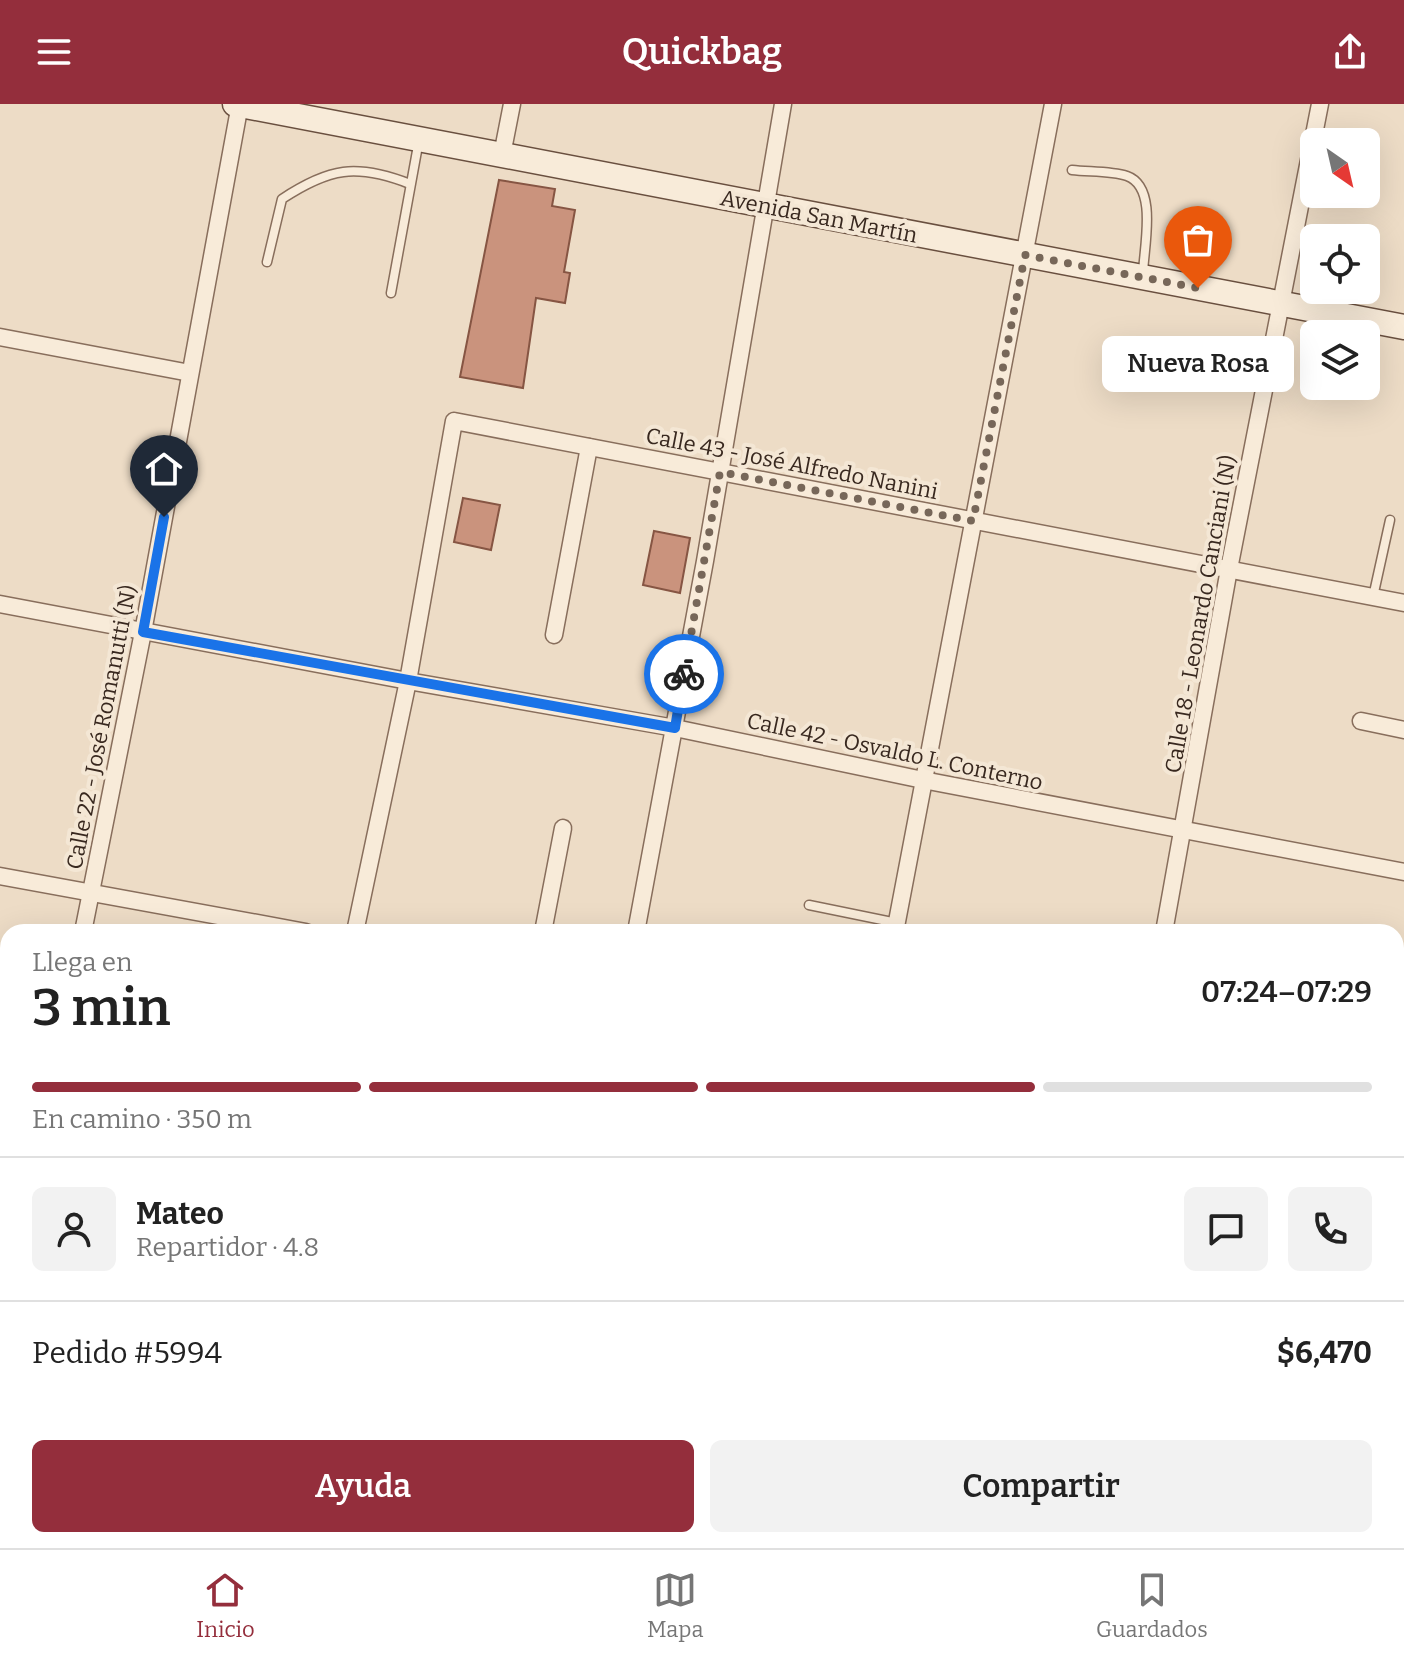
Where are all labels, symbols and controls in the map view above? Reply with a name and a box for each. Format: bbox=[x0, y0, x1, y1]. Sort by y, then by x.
icon: menu bbox=[32, 30, 76, 74]
text: Quickbag bbox=[622, 30, 782, 74]
icon: share bbox=[1328, 30, 1372, 74]
north arrow bbox=[1300, 128, 1380, 208]
map controls bbox=[1300, 128, 1380, 400]
street label: Avenida San Martín bbox=[718, 184, 920, 249]
pin bbox=[1164, 206, 1232, 288]
icon: bag bbox=[1176, 218, 1220, 262]
button: locate bbox=[1300, 224, 1380, 304]
button: layers bbox=[1300, 320, 1380, 400]
callout: Nueva Rosa bbox=[1102, 336, 1294, 392]
text: Nueva Rosa bbox=[1127, 348, 1269, 379]
street label: Calle 43 - José Alfredo Nanini bbox=[644, 422, 941, 505]
pin bbox=[130, 435, 198, 517]
icon: home bbox=[142, 447, 186, 491]
street label: Calle 18 - Leonardo Canciani (N) bbox=[1159, 453, 1242, 775]
street label: Calle 22 - José Romanutti (N) bbox=[61, 582, 142, 872]
courier bbox=[644, 634, 724, 714]
icon: bike bbox=[662, 652, 706, 696]
street label: Calle 42 - Osvaldo L. Conterno bbox=[745, 707, 1045, 796]
text: Llega en bbox=[32, 947, 132, 978]
text: 07:24–07:29 bbox=[1201, 974, 1372, 1010]
text: 3 min bbox=[32, 976, 171, 1039]
text: En camino · 350 m bbox=[32, 1104, 252, 1135]
button: person bbox=[32, 1187, 116, 1271]
button: chat bbox=[1184, 1187, 1268, 1271]
button: phone bbox=[1288, 1187, 1372, 1271]
text: Mateo bbox=[136, 1196, 224, 1232]
text: Repartidor · 4.8 bbox=[136, 1232, 319, 1263]
text: Pedido #5994 bbox=[32, 1335, 222, 1371]
text: $6,470 bbox=[1277, 1335, 1372, 1371]
button: Ayuda bbox=[32, 1440, 694, 1532]
button: Compartir bbox=[710, 1440, 1372, 1532]
tab: Inicio bbox=[196, 1568, 255, 1643]
tab: Mapa bbox=[647, 1568, 704, 1643]
tab: Guardados bbox=[1096, 1568, 1208, 1643]

